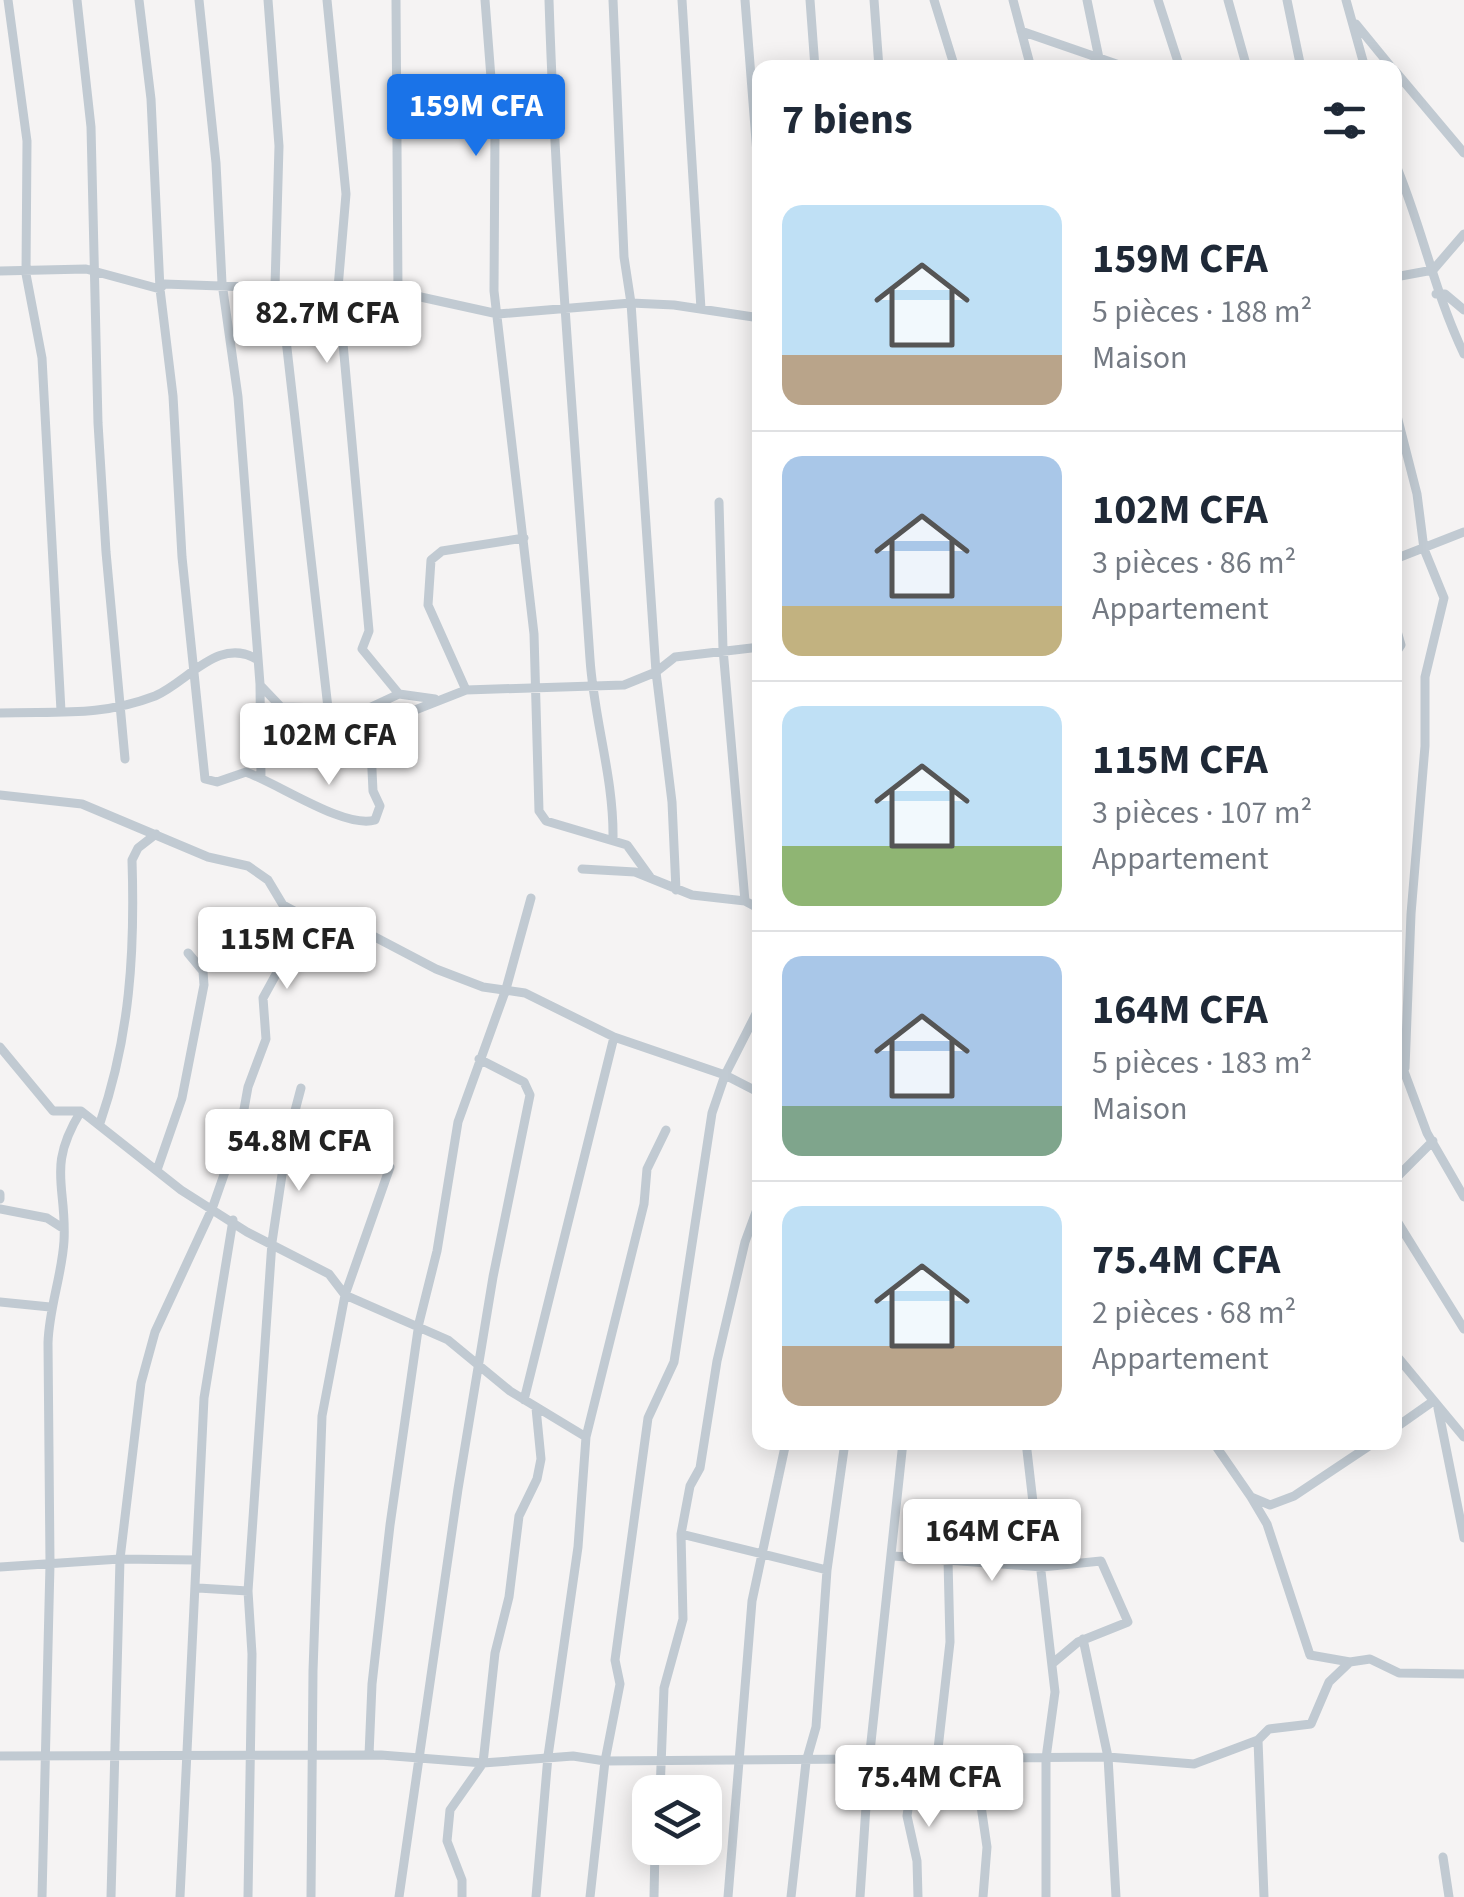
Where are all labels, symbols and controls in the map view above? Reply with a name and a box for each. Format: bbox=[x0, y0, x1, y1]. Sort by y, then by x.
pin: 159M CFA bbox=[373, 74, 579, 159]
text: 159M CFA bbox=[409, 83, 543, 129]
text: 7 biens bbox=[782, 90, 913, 150]
icon: filters bbox=[1317, 93, 1372, 148]
text: 159M CFA bbox=[1092, 229, 1268, 289]
icon: home bbox=[862, 245, 982, 365]
pin: 82.7M CFA bbox=[213, 281, 441, 366]
text: 5 pièces · 188 m² bbox=[1092, 289, 1312, 335]
text: 82.7M CFA bbox=[255, 290, 399, 336]
text: Maison bbox=[1092, 335, 1188, 381]
text: 102M CFA bbox=[1092, 480, 1268, 540]
icon: home bbox=[862, 496, 982, 616]
text: 3 pièces · 86 m² bbox=[1092, 540, 1296, 586]
text: Appartement bbox=[1092, 586, 1269, 632]
pin: 102M CFA bbox=[226, 703, 432, 788]
text: 102M CFA bbox=[262, 712, 396, 758]
text: 115M CFA bbox=[1092, 730, 1268, 790]
icon: home bbox=[862, 746, 982, 866]
text: 3 pièces · 107 m² bbox=[1092, 790, 1312, 836]
text: Appartement bbox=[1092, 836, 1269, 882]
pin: 115M CFA bbox=[184, 907, 390, 992]
text: 115M CFA bbox=[220, 916, 354, 962]
text: 164M CFA bbox=[1092, 980, 1268, 1040]
icon: home bbox=[862, 996, 982, 1116]
text: 5 pièces · 183 m² bbox=[1092, 1040, 1312, 1086]
text: Maison bbox=[1092, 1086, 1188, 1132]
pin: 54.8M CFA bbox=[185, 1109, 413, 1194]
text: 54.8M CFA bbox=[227, 1118, 371, 1164]
text: 75.4M CFA bbox=[1092, 1230, 1280, 1290]
icon: home bbox=[862, 1246, 982, 1366]
text: 2 pièces · 68 m² bbox=[1092, 1290, 1296, 1336]
text: Appartement bbox=[1092, 1336, 1269, 1382]
pin: 164M CFA bbox=[889, 1499, 1095, 1584]
text: 164M CFA bbox=[925, 1508, 1059, 1554]
pin: 75.4M CFA bbox=[815, 1745, 1043, 1830]
text: 75.4M CFA bbox=[857, 1754, 1001, 1800]
map controls bbox=[632, 1775, 722, 1865]
button: layers bbox=[632, 1775, 722, 1865]

